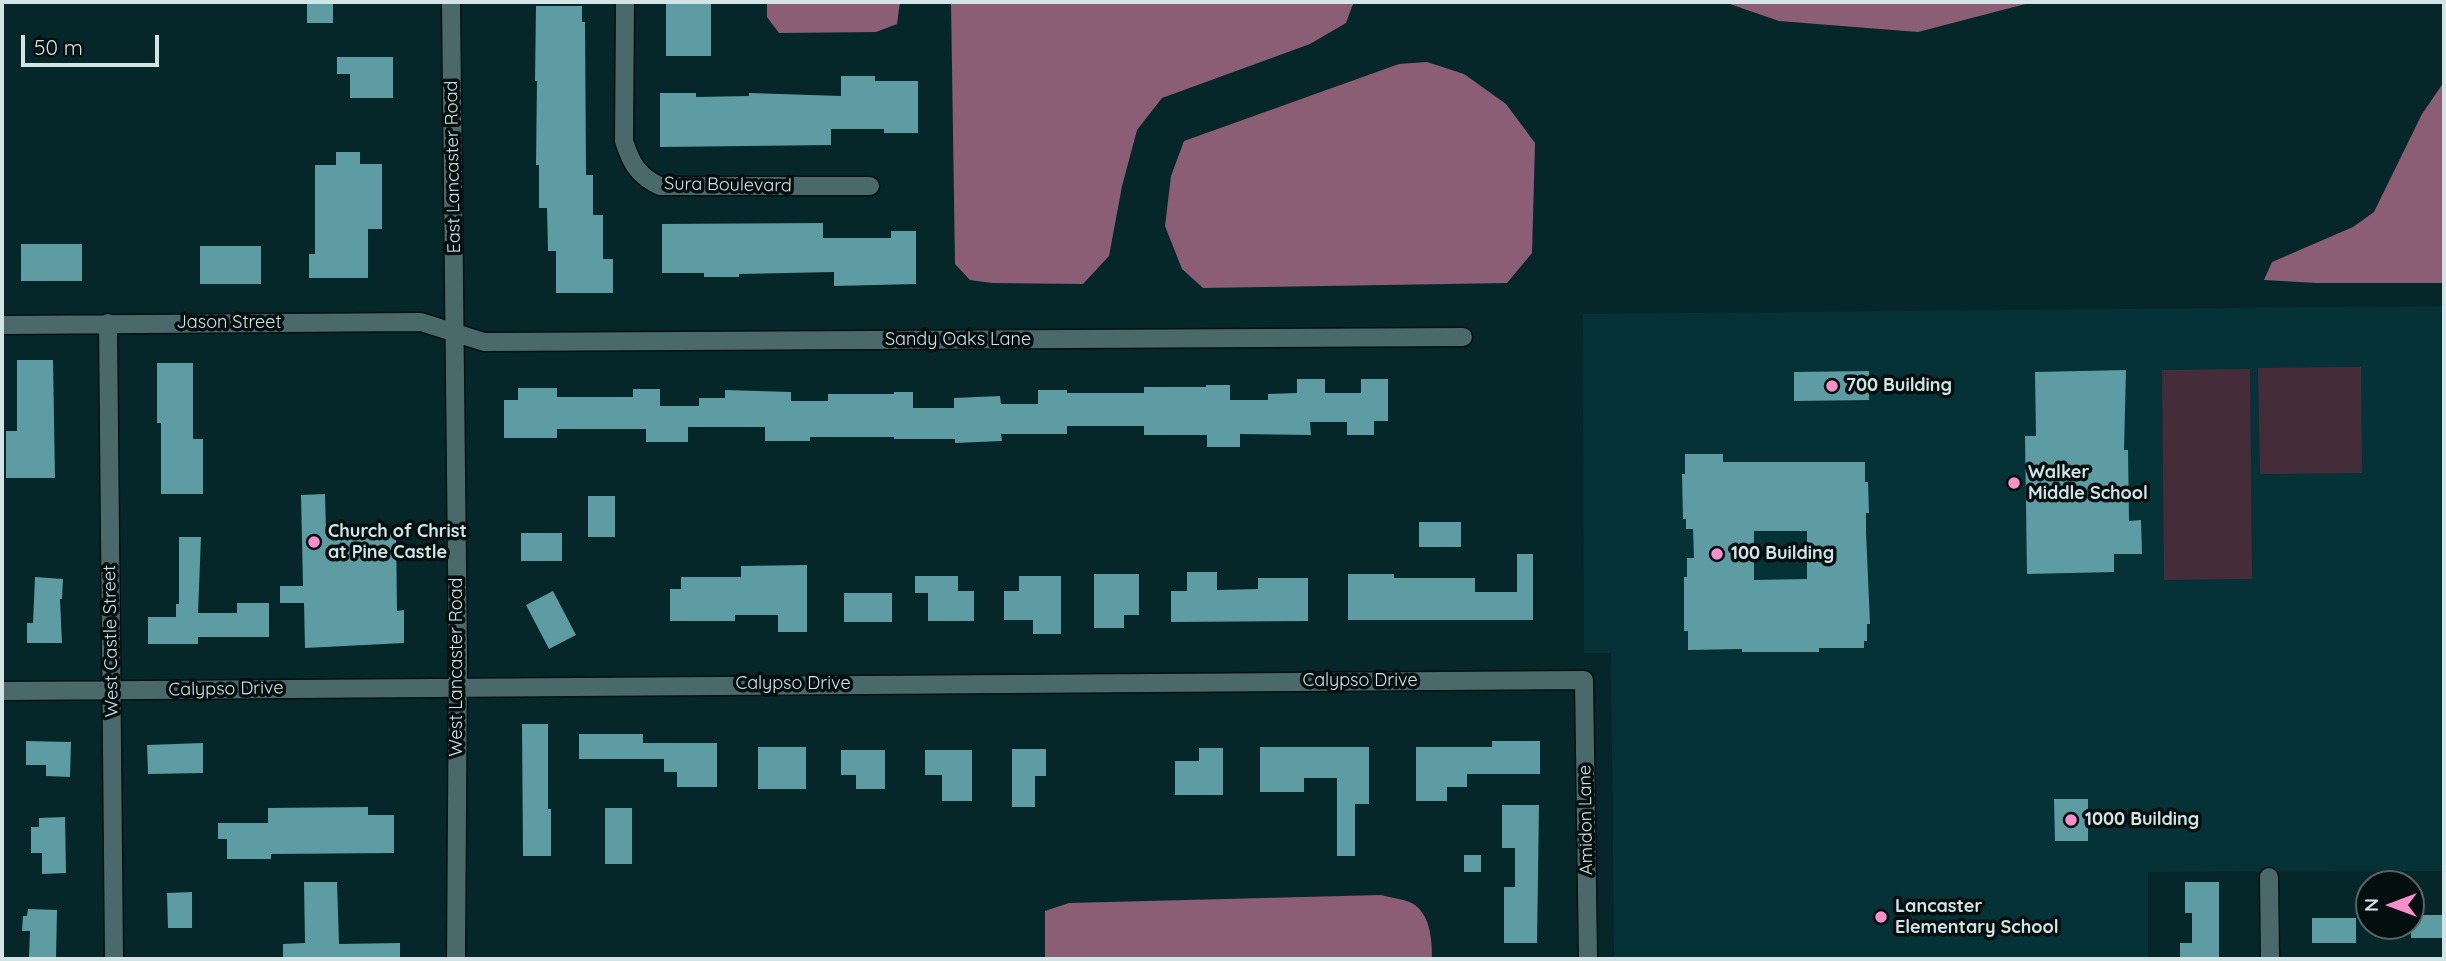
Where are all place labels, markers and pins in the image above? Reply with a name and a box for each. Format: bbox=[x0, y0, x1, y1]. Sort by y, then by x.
place label: 700 Building bbox=[1846, 375, 1952, 397]
marker: 700 Building bbox=[1824, 378, 1840, 394]
place label: Walker Middle School bbox=[2028, 462, 2148, 504]
marker: Walker Middle School bbox=[2006, 475, 2022, 491]
place label: Church of Christ at Pine Castle bbox=[328, 521, 467, 564]
marker: Church of Christ at Pine Castle bbox=[306, 534, 322, 550]
place label: 100 Building bbox=[1731, 543, 1834, 565]
marker: 100 Building bbox=[1709, 546, 1725, 562]
place label: 1000 Building bbox=[2085, 809, 2199, 831]
marker: 1000 Building bbox=[2063, 812, 2079, 828]
place label: Lancaster Elementary School bbox=[1895, 896, 2059, 939]
marker: Lancaster Elementary School bbox=[1873, 909, 1889, 925]

